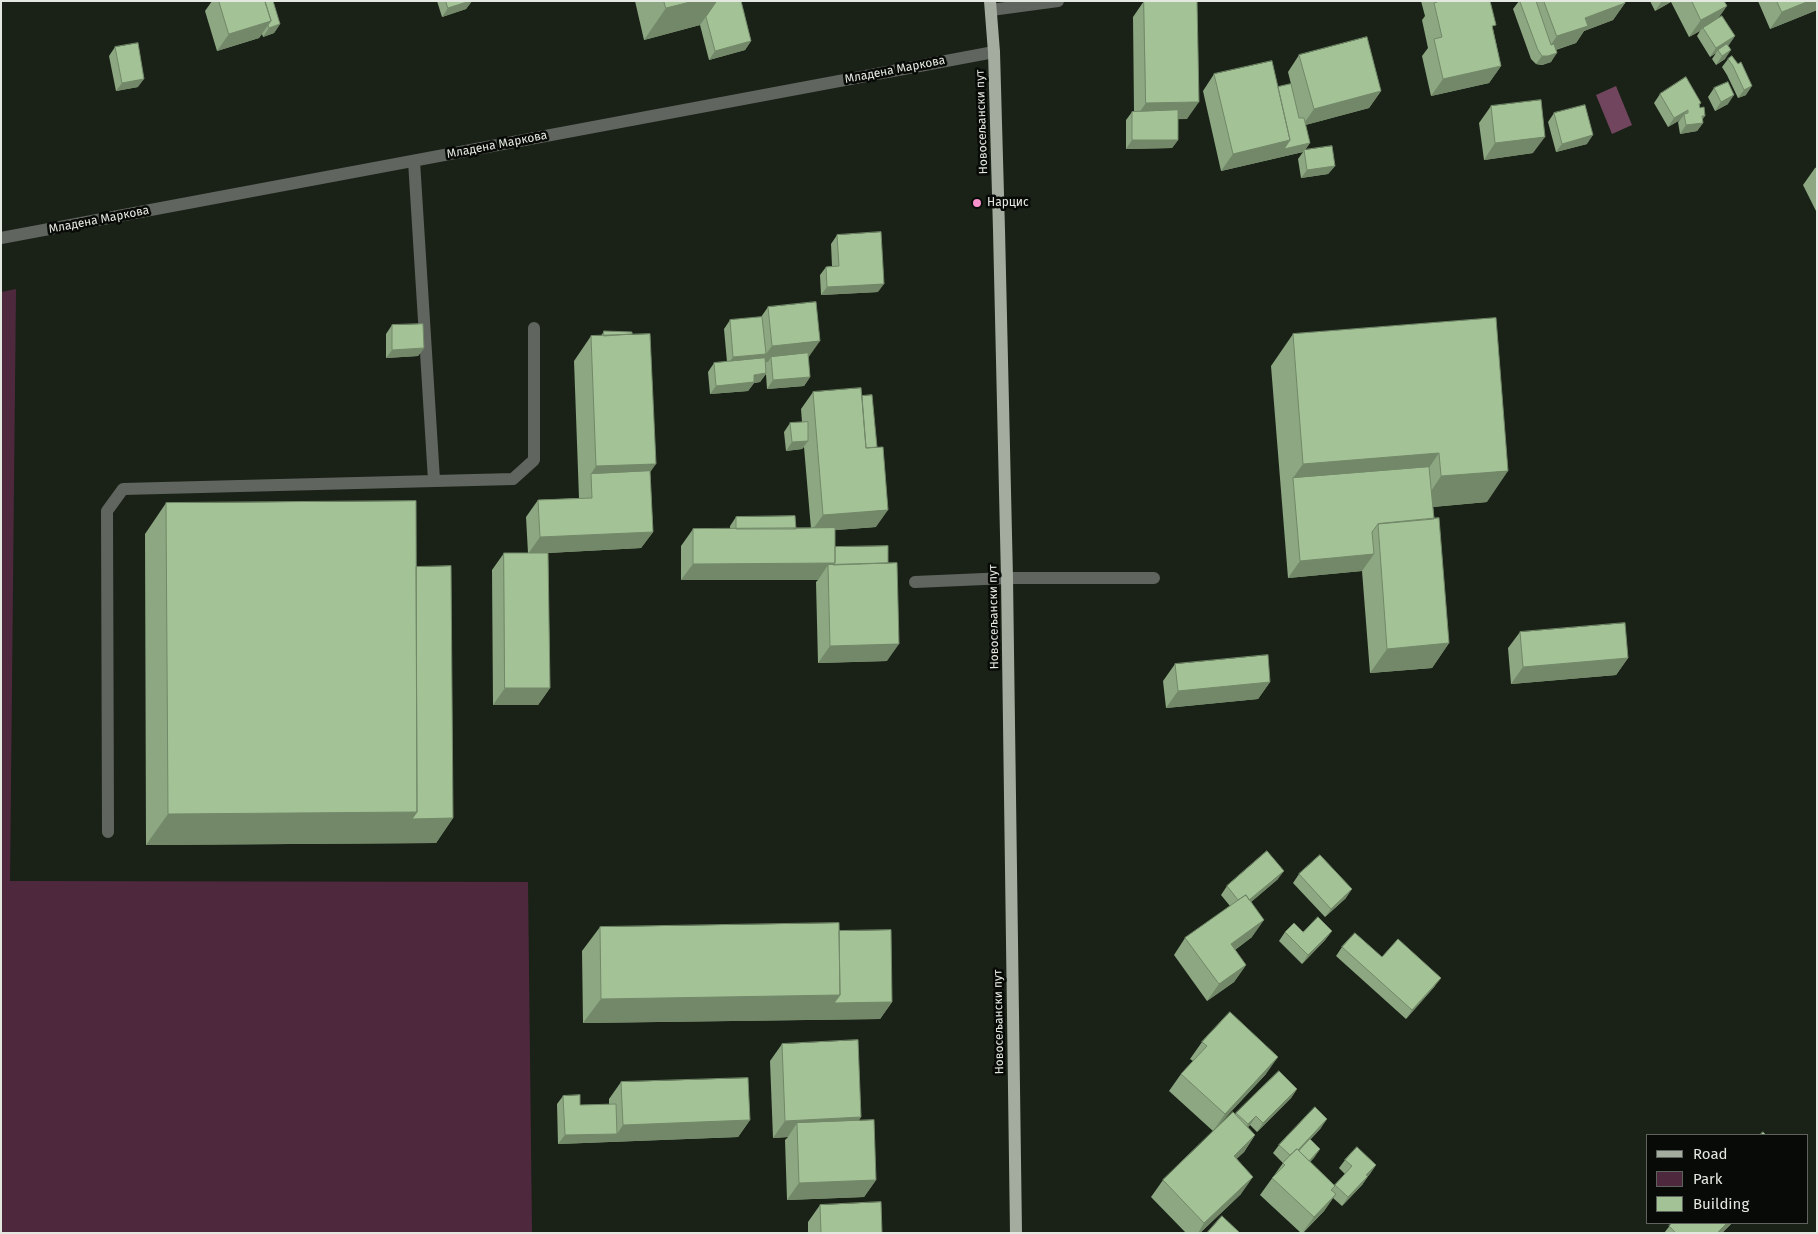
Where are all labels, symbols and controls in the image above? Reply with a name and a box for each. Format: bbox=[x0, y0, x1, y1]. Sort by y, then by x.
street label: Младена Маркова bbox=[844, 53, 946, 87]
street label: Новосељански пут bbox=[973, 69, 991, 175]
street label: Младена Маркова bbox=[446, 128, 548, 162]
place label: Нарцис bbox=[987, 196, 1029, 210]
marker: Нарцис bbox=[971, 197, 983, 209]
street label: Младена Маркова bbox=[48, 203, 150, 237]
street label: Новосељански пут bbox=[986, 565, 1002, 669]
street label: Новосељански пут bbox=[991, 970, 1007, 1074]
legend bbox=[1646, 1134, 1808, 1224]
text: Road bbox=[1693, 1145, 1728, 1163]
text: Park bbox=[1693, 1170, 1723, 1188]
text: Building bbox=[1693, 1195, 1749, 1213]

